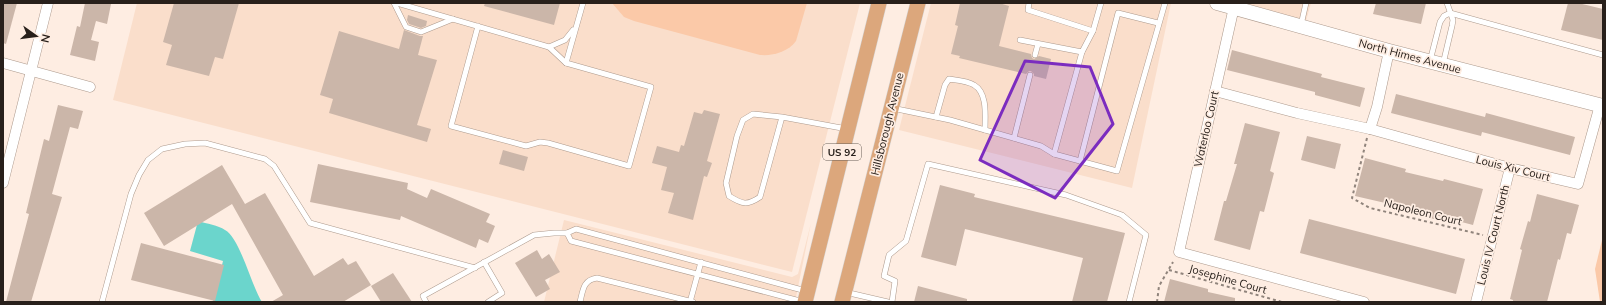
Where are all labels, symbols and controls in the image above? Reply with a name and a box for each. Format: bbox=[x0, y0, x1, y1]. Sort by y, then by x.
north arrow bbox=[16, 16, 56, 56]
text: N bbox=[38, 33, 54, 44]
street label: North Himes Avenue bbox=[1357, 36, 1463, 76]
street label: Hillsborough Avenue bbox=[867, 71, 907, 177]
street label: Waterloo Court bbox=[1190, 89, 1222, 169]
road number: US 92 bbox=[823, 144, 861, 160]
street label: Louis Xiv Court bbox=[1474, 152, 1552, 184]
street label: Louis IV Court North bbox=[1474, 183, 1512, 287]
street label: Napoleon Court bbox=[1383, 196, 1464, 228]
street label: Josephine Court bbox=[1188, 261, 1269, 297]

